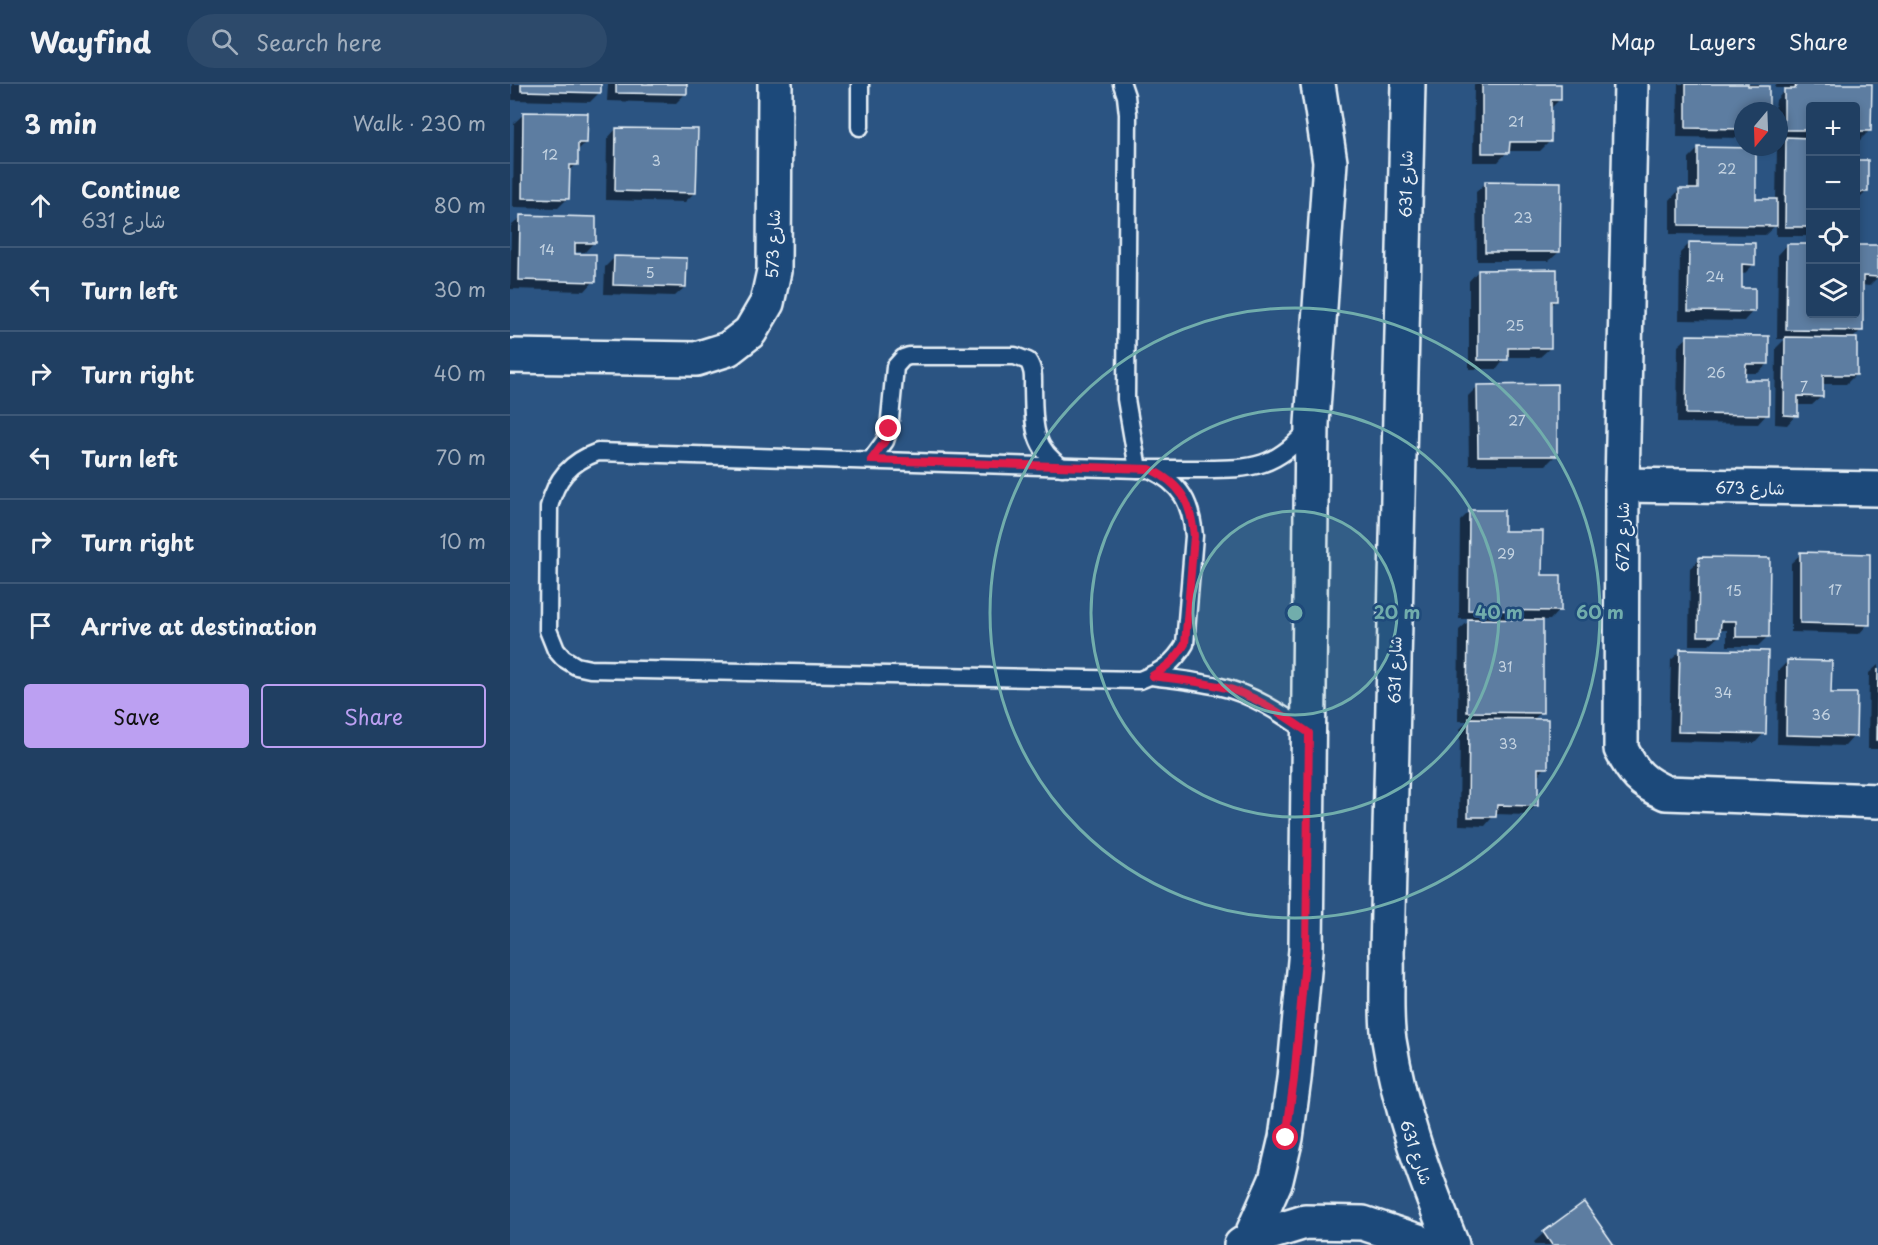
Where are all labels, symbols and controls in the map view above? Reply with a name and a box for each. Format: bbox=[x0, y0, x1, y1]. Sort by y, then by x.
search box bbox=[187, 14, 607, 68]
text: Wayfind bbox=[30, 20, 151, 63]
icon: search bbox=[208, 25, 241, 58]
text: Search here bbox=[256, 25, 382, 58]
text: Map bbox=[1611, 25, 1655, 57]
text: Layers bbox=[1688, 25, 1756, 57]
text: Share bbox=[1789, 25, 1848, 57]
north arrow bbox=[1734, 102, 1788, 156]
map controls bbox=[1806, 102, 1860, 318]
button: + bbox=[1806, 102, 1860, 156]
text: 3 min bbox=[24, 104, 97, 143]
text: Walk · 230 m bbox=[353, 108, 486, 138]
house number: 21 bbox=[1508, 111, 1524, 132]
house number: 12 bbox=[542, 144, 558, 165]
house number: 3 bbox=[651, 150, 661, 171]
street label: شارع 631 bbox=[1392, 150, 1419, 218]
button: − bbox=[1806, 156, 1860, 210]
house number: 22 bbox=[1718, 158, 1736, 179]
text: Continue bbox=[81, 172, 180, 205]
icon: ahead bbox=[24, 189, 57, 222]
text: 80 m bbox=[434, 190, 486, 220]
text: شارع 631 bbox=[81, 205, 165, 235]
house number: 23 bbox=[1514, 207, 1532, 228]
street label: شارع 573 bbox=[759, 209, 786, 279]
button: locate bbox=[1806, 210, 1860, 264]
house number: 14 bbox=[539, 239, 555, 260]
house number: 5 bbox=[645, 262, 655, 283]
button: layers bbox=[1806, 264, 1860, 318]
house number: 24 bbox=[1706, 266, 1724, 287]
icon: left bbox=[24, 273, 57, 306]
text: Turn left bbox=[81, 273, 178, 306]
text: 30 m bbox=[433, 274, 486, 304]
house number: 25 bbox=[1506, 315, 1524, 336]
icon: right bbox=[24, 357, 57, 390]
text: Turn right bbox=[81, 357, 194, 390]
text: 40 m bbox=[434, 358, 486, 388]
house number: 26 bbox=[1706, 362, 1726, 383]
house number: 7 bbox=[1800, 376, 1808, 397]
house number: 27 bbox=[1508, 410, 1526, 431]
route end bbox=[875, 415, 901, 441]
icon: left bbox=[24, 441, 57, 474]
text: Turn left bbox=[81, 441, 178, 474]
text: 70 m bbox=[436, 442, 486, 472]
street label: شارع 673 bbox=[1715, 474, 1785, 501]
street label: شارع 672 bbox=[1610, 502, 1635, 572]
icon: right bbox=[24, 525, 57, 558]
text: Turn right bbox=[81, 525, 194, 558]
text: 10 m bbox=[439, 526, 486, 556]
house number: 29 bbox=[1497, 543, 1515, 564]
house number: 17 bbox=[1828, 579, 1842, 600]
house number: 15 bbox=[1726, 580, 1742, 601]
text: 20 m bbox=[1374, 598, 1420, 625]
text: 40 m bbox=[1475, 598, 1523, 625]
text: 60 m bbox=[1576, 598, 1624, 625]
centre of rings bbox=[1285, 603, 1305, 623]
icon: arrive bbox=[24, 609, 57, 642]
text: Arrive at destination bbox=[81, 609, 317, 642]
street label: شارع 631 bbox=[1381, 636, 1408, 704]
house number: 31 bbox=[1498, 656, 1512, 677]
house number: 34 bbox=[1714, 682, 1732, 703]
button: Save bbox=[24, 684, 249, 748]
button: Share bbox=[261, 684, 486, 748]
house number: 36 bbox=[1811, 704, 1831, 725]
house number: 33 bbox=[1499, 733, 1517, 754]
street label: شارع 631 bbox=[1394, 1116, 1439, 1188]
route start bbox=[1272, 1124, 1298, 1150]

